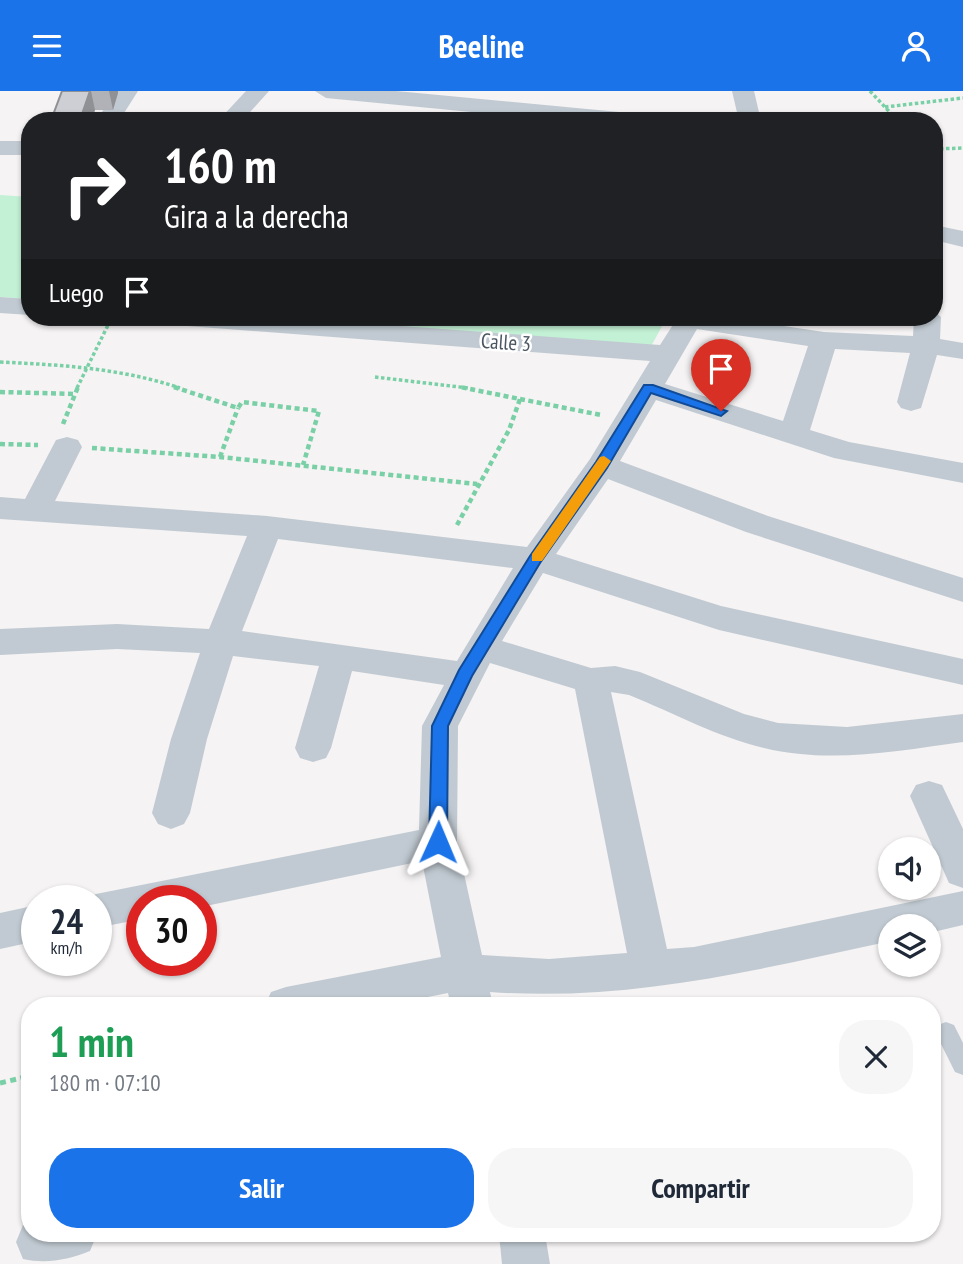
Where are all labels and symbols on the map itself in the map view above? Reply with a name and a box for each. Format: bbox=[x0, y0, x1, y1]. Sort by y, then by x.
street label: Calle 3 bbox=[480, 327, 532, 357]
pin bbox=[691, 339, 751, 411]
position arrow bbox=[401, 805, 475, 879]
speed limit sign: 30 bbox=[126, 885, 217, 976]

